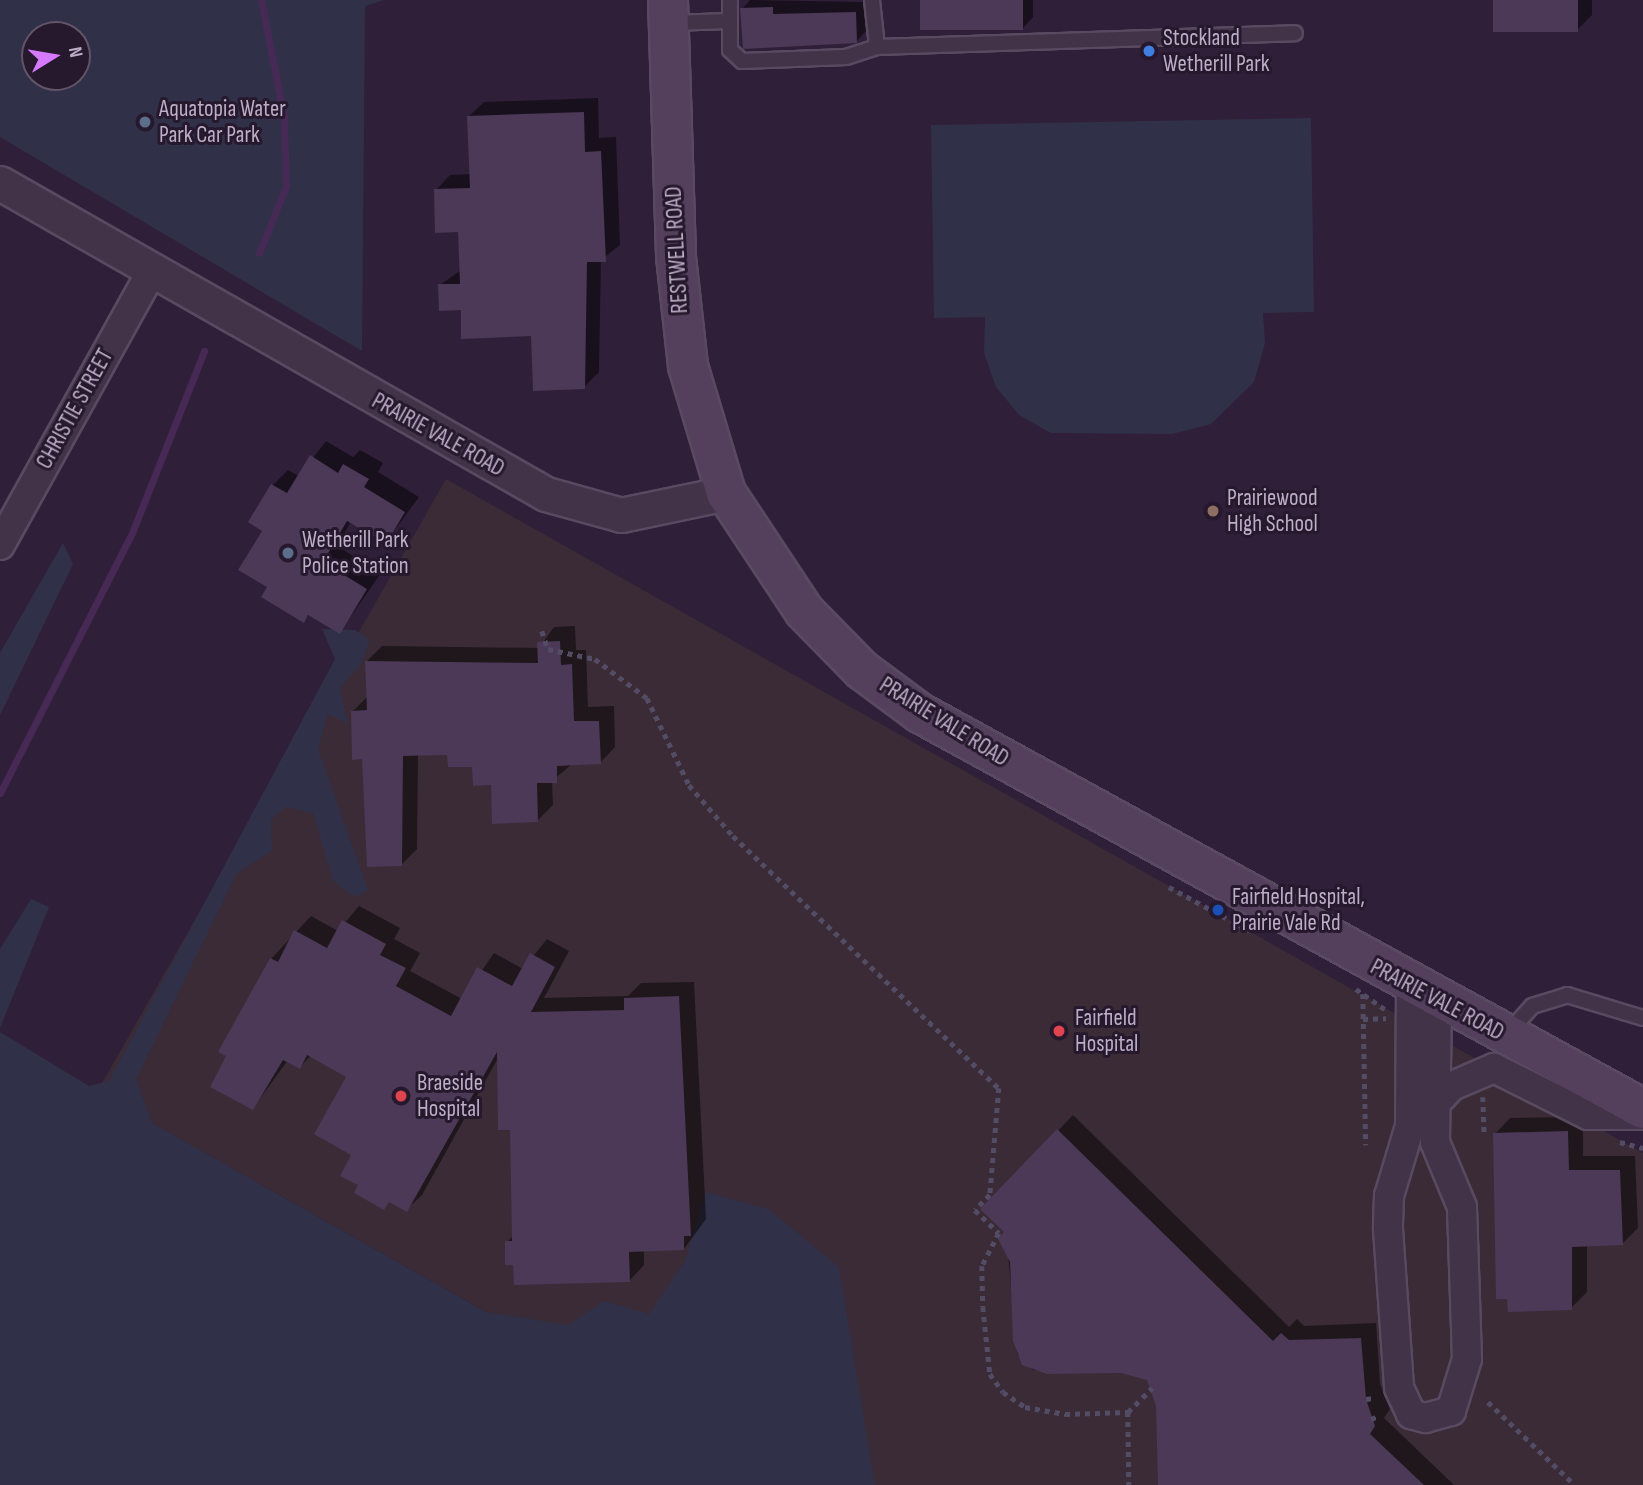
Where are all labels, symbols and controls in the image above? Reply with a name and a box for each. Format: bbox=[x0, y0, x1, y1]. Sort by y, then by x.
north arrow bbox=[21, 21, 91, 91]
place label: Stockland Wetherill Park bbox=[1163, 24, 1270, 78]
marker: Stockland Wetherill Park bbox=[1141, 43, 1157, 59]
text: N bbox=[63, 45, 87, 59]
place label: Aquatopia Water Park Car Park bbox=[159, 95, 286, 149]
marker: Aquatopia Water Park Car Park bbox=[137, 114, 153, 130]
street label: RESTWELL ROAD bbox=[660, 186, 694, 314]
street label: CHRISTIE STREET bbox=[31, 344, 119, 474]
street label: PRAIRIE VALE ROAD bbox=[367, 387, 509, 483]
place label: Prairiewood High School bbox=[1227, 484, 1318, 538]
marker: Prairiewood High School bbox=[1205, 503, 1221, 519]
place label: Wetherill Park Police Station bbox=[302, 526, 409, 580]
marker: Wetherill Park Police Station bbox=[280, 545, 296, 561]
street label: PRAIRIE VALE ROAD bbox=[874, 671, 1014, 773]
place label: Fairfield Hospital, Prairie Vale Rd bbox=[1232, 883, 1365, 937]
marker: Fairfield Hospital, Prairie Vale Rd bbox=[1210, 902, 1226, 918]
street label: PRAIRIE VALE ROAD bbox=[1366, 953, 1508, 1047]
place label: Fairfield Hospital bbox=[1075, 1004, 1138, 1058]
marker: Fairfield Hospital bbox=[1049, 1021, 1069, 1041]
place label: Braeside Hospital bbox=[417, 1069, 483, 1123]
marker: Braeside Hospital bbox=[391, 1086, 411, 1106]

